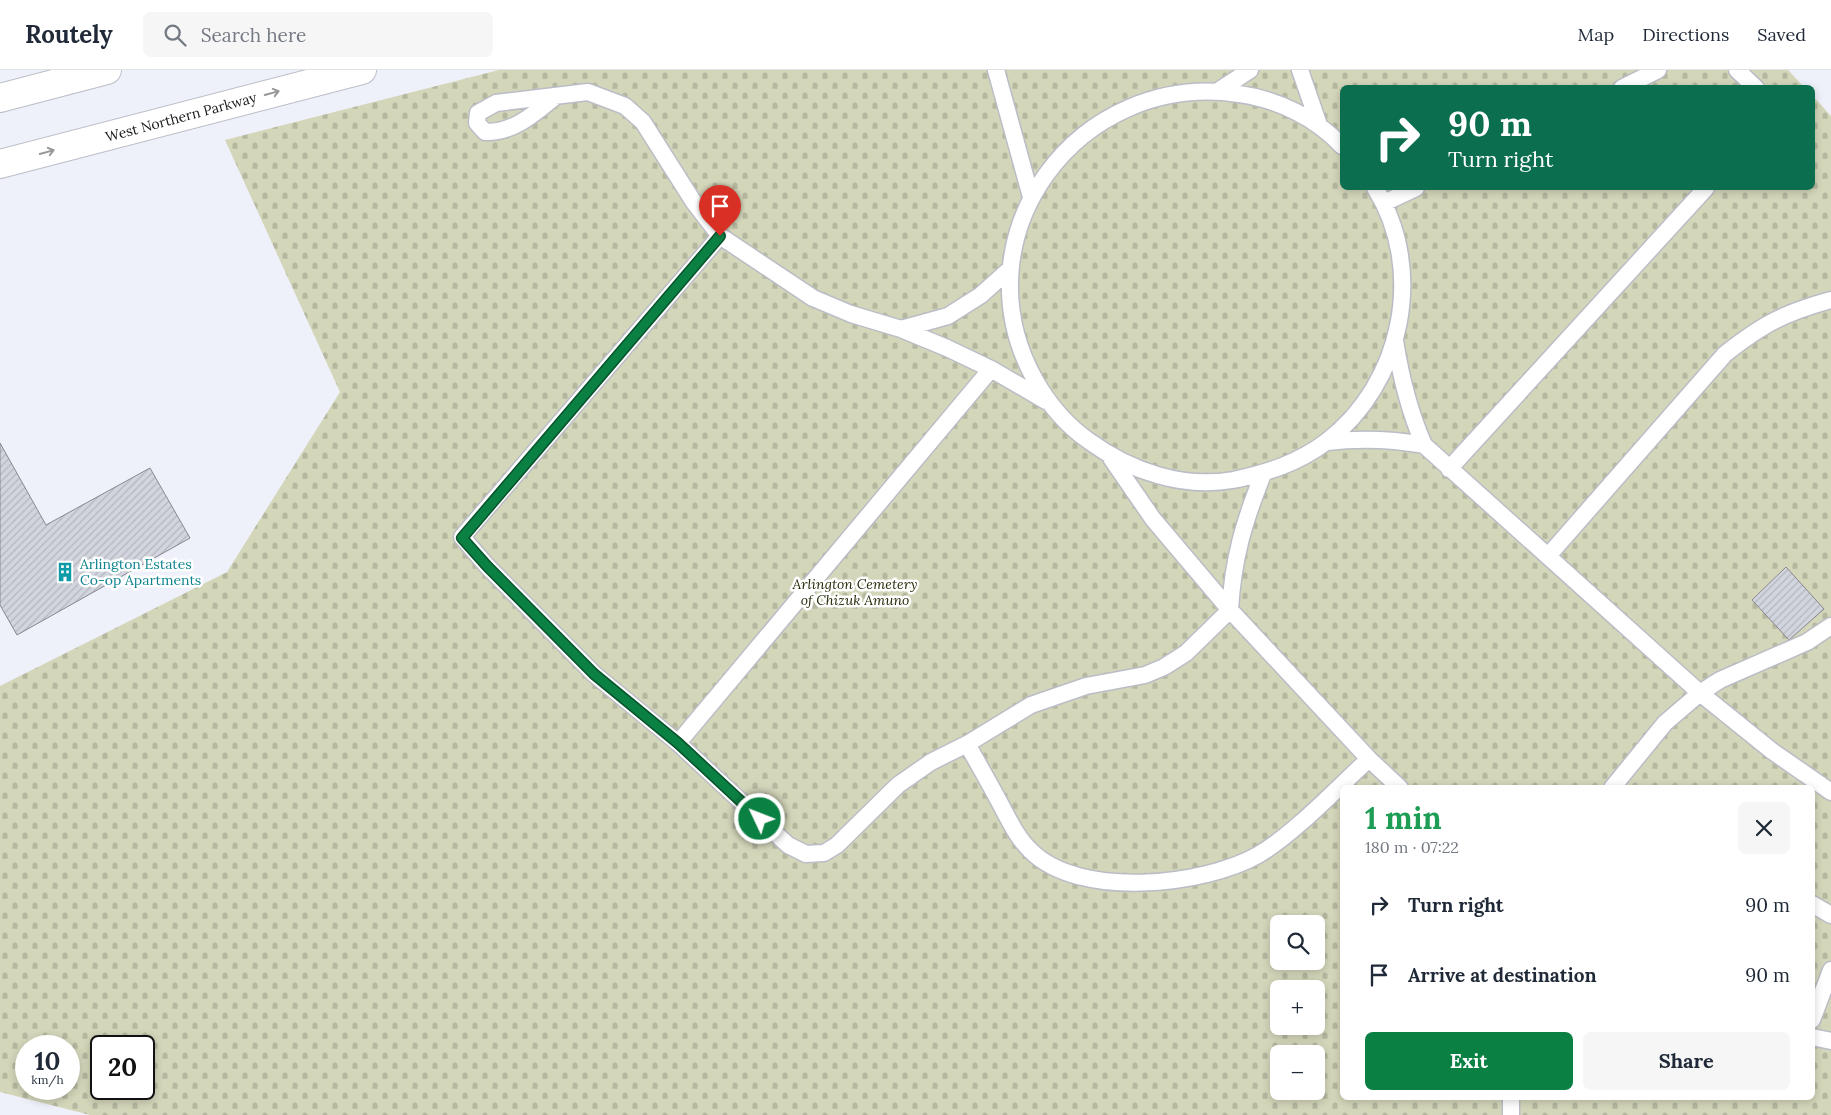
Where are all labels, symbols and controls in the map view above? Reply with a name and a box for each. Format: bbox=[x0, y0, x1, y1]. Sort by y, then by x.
search box bbox=[143, 12, 493, 57]
text: Routely bbox=[25, 19, 113, 50]
icon: search bbox=[161, 21, 189, 49]
text: Search here bbox=[201, 23, 306, 47]
text: Map bbox=[1578, 23, 1614, 46]
text: Directions bbox=[1642, 23, 1729, 46]
text: Saved bbox=[1757, 23, 1806, 46]
street label: West Northern Parkway bbox=[103, 88, 259, 146]
one-way arrow bbox=[264, 88, 280, 98]
text: 90 m bbox=[1448, 101, 1532, 146]
icon: right bbox=[1365, 105, 1430, 170]
text: Turn right bbox=[1448, 145, 1553, 173]
one-way arrow bbox=[39, 147, 55, 156]
pin bbox=[699, 185, 741, 236]
icon: arrive bbox=[706, 192, 734, 220]
place label: Arlington Estates Co-op Apartments bbox=[79, 555, 201, 589]
building icon: Arlington Estates Co-op Apartments bbox=[54, 561, 76, 583]
park label: Arlington Cemetery of Chizuk Amuno bbox=[792, 575, 917, 609]
position arrow bbox=[733, 792, 785, 844]
text: 1 min bbox=[1365, 799, 1442, 837]
button: close bbox=[1738, 802, 1790, 854]
text: 180 m · 07:22 bbox=[1365, 837, 1459, 857]
icon: right bbox=[1365, 891, 1393, 919]
text: Turn right bbox=[1408, 893, 1504, 917]
text: 90 m bbox=[1745, 893, 1790, 917]
map controls bbox=[1270, 915, 1325, 1100]
button: search bbox=[1270, 915, 1325, 970]
icon: arrive bbox=[1365, 961, 1393, 989]
text: Arrive at destination bbox=[1408, 963, 1597, 987]
text: 90 m bbox=[1745, 963, 1790, 987]
button: + bbox=[1270, 980, 1325, 1035]
button: Exit bbox=[1365, 1032, 1573, 1090]
button: Share bbox=[1583, 1032, 1790, 1090]
speed limit sign: 20 bbox=[90, 1035, 155, 1100]
text: 10 bbox=[34, 1045, 61, 1077]
button: − bbox=[1270, 1045, 1325, 1100]
text: km/h bbox=[31, 1072, 64, 1087]

